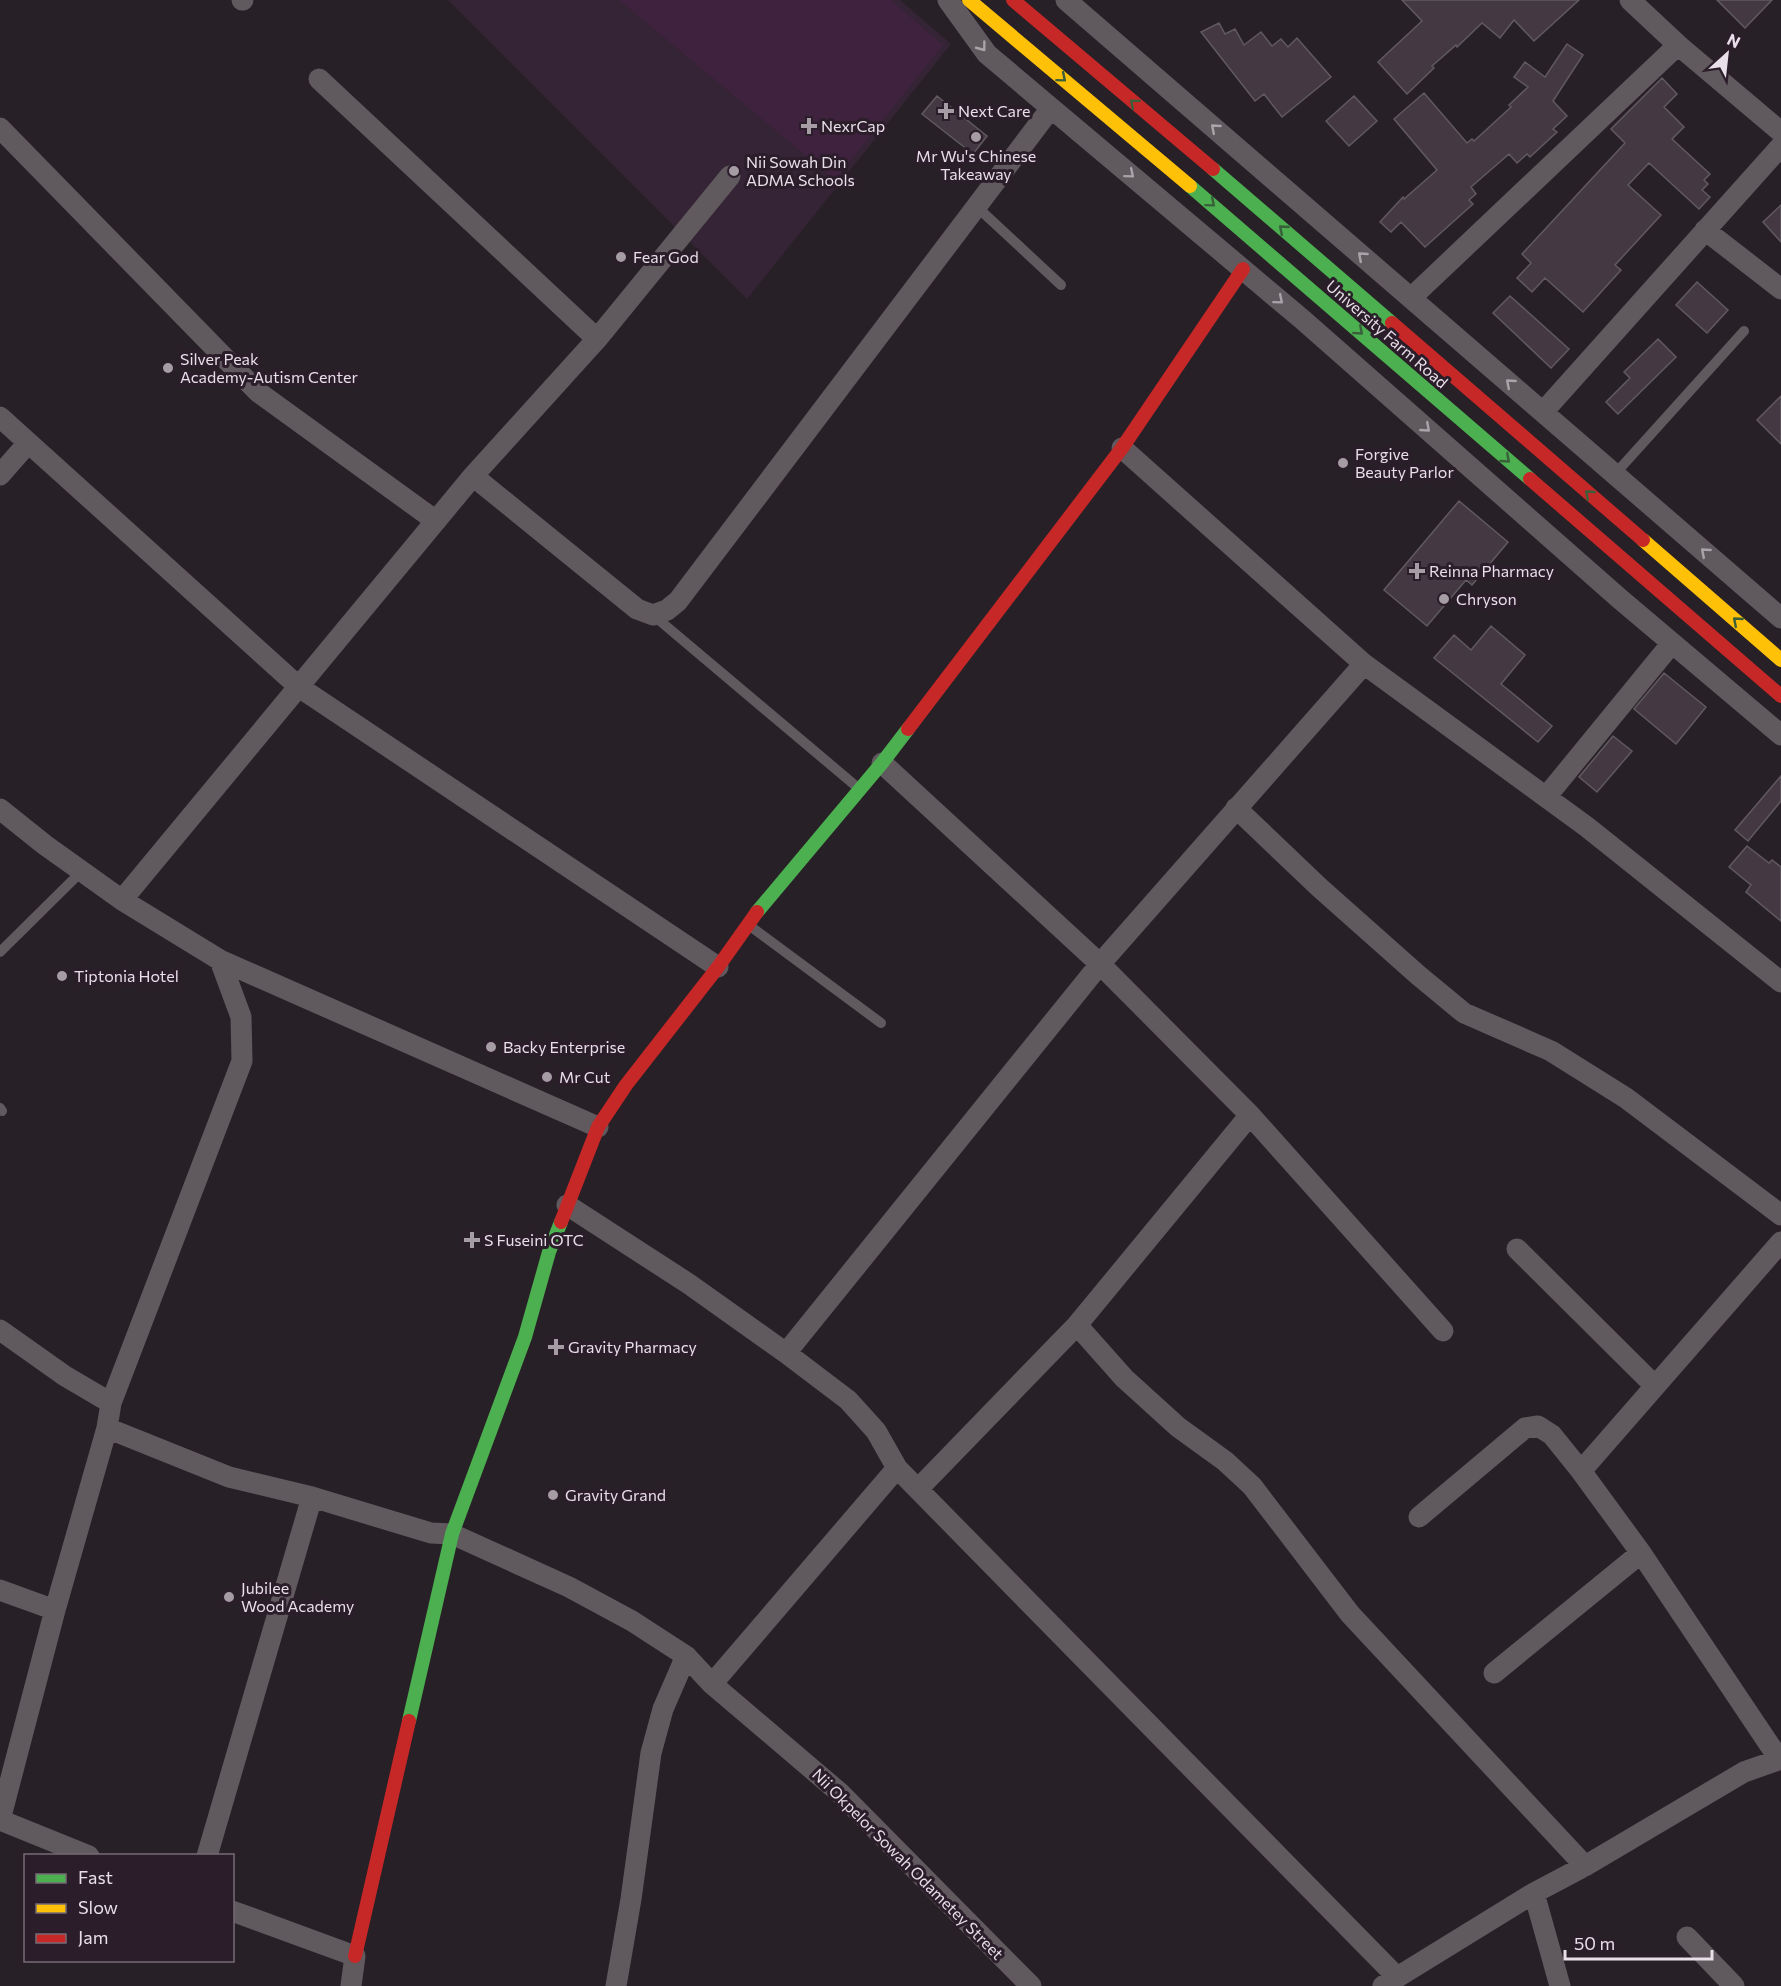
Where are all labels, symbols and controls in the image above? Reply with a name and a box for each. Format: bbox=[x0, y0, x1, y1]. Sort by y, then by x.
north arrow bbox=[1697, 24, 1757, 84]
text: N bbox=[1724, 29, 1744, 51]
one-way arrow bbox=[975, 41, 986, 52]
one-way arrow bbox=[1055, 71, 1066, 82]
one-way arrow bbox=[1130, 99, 1141, 110]
place label: Next Care bbox=[958, 101, 1031, 120]
marker: Next Care bbox=[939, 104, 953, 118]
place label: NexrCap bbox=[821, 116, 885, 135]
marker: NexrCap bbox=[802, 119, 816, 133]
one-way arrow bbox=[1211, 124, 1222, 135]
marker: Mr Wu's Chinese Takeaway bbox=[969, 130, 983, 144]
place label: Mr Wu's Chinese Takeaway bbox=[916, 146, 1036, 183]
place label: Nii Sowah Din ADMA Schools bbox=[746, 152, 855, 189]
marker: Nii Sowah Din ADMA Schools bbox=[727, 164, 741, 178]
one-way arrow bbox=[1123, 167, 1134, 178]
one-way arrow bbox=[1204, 196, 1215, 207]
one-way arrow bbox=[1279, 225, 1290, 236]
place label: Fear God bbox=[633, 247, 699, 266]
marker: Fear God bbox=[614, 250, 628, 264]
one-way arrow bbox=[1358, 252, 1369, 263]
street label: University Farm Road bbox=[1323, 276, 1452, 392]
one-way arrow bbox=[1272, 293, 1283, 304]
one-way arrow bbox=[1352, 324, 1363, 335]
place label: Silver Peak Academy-Autism Center bbox=[180, 349, 358, 386]
marker: Silver Peak Academy-Autism Center bbox=[161, 361, 175, 375]
one-way arrow bbox=[1506, 380, 1517, 391]
one-way arrow bbox=[1419, 421, 1430, 432]
place label: Forgive Beauty Parlor bbox=[1355, 444, 1454, 481]
one-way arrow bbox=[1499, 452, 1510, 463]
marker: Forgive Beauty Parlor bbox=[1336, 456, 1350, 470]
one-way arrow bbox=[1585, 490, 1596, 501]
one-way arrow bbox=[1701, 548, 1712, 559]
place label: Reinna Pharmacy bbox=[1429, 561, 1554, 580]
marker: Reinna Pharmacy bbox=[1410, 564, 1424, 578]
place label: Chryson bbox=[1456, 589, 1517, 608]
marker: Chryson bbox=[1437, 592, 1451, 606]
one-way arrow bbox=[1733, 618, 1744, 629]
place label: Tiptonia Hotel bbox=[74, 966, 179, 985]
marker: Tiptonia Hotel bbox=[55, 969, 69, 983]
place label: Backy Enterprise bbox=[503, 1037, 625, 1056]
marker: Backy Enterprise bbox=[484, 1040, 498, 1054]
place label: Mr Cut bbox=[559, 1067, 611, 1086]
marker: Mr Cut bbox=[540, 1070, 554, 1084]
place label: S Fuseini OTC bbox=[484, 1230, 584, 1249]
marker: S Fuseini OTC bbox=[465, 1233, 479, 1247]
place label: Gravity Pharmacy bbox=[568, 1337, 697, 1356]
marker: Gravity Pharmacy bbox=[549, 1340, 563, 1354]
place label: Gravity Grand bbox=[565, 1485, 666, 1504]
marker: Gravity Grand bbox=[546, 1488, 560, 1502]
place label: Jubilee Wood Academy bbox=[241, 1578, 354, 1615]
marker: Jubilee Wood Academy bbox=[222, 1590, 236, 1604]
street label: Nii Okpelor Sowah Odametey Street bbox=[809, 1764, 1008, 1963]
legend bbox=[24, 1854, 234, 1962]
text: Fast bbox=[78, 1866, 113, 1888]
text: Slow bbox=[78, 1896, 118, 1918]
scale bar bbox=[1565, 1923, 1712, 1961]
text: Jam bbox=[78, 1926, 108, 1948]
text: 50 m bbox=[1574, 1932, 1615, 1954]

